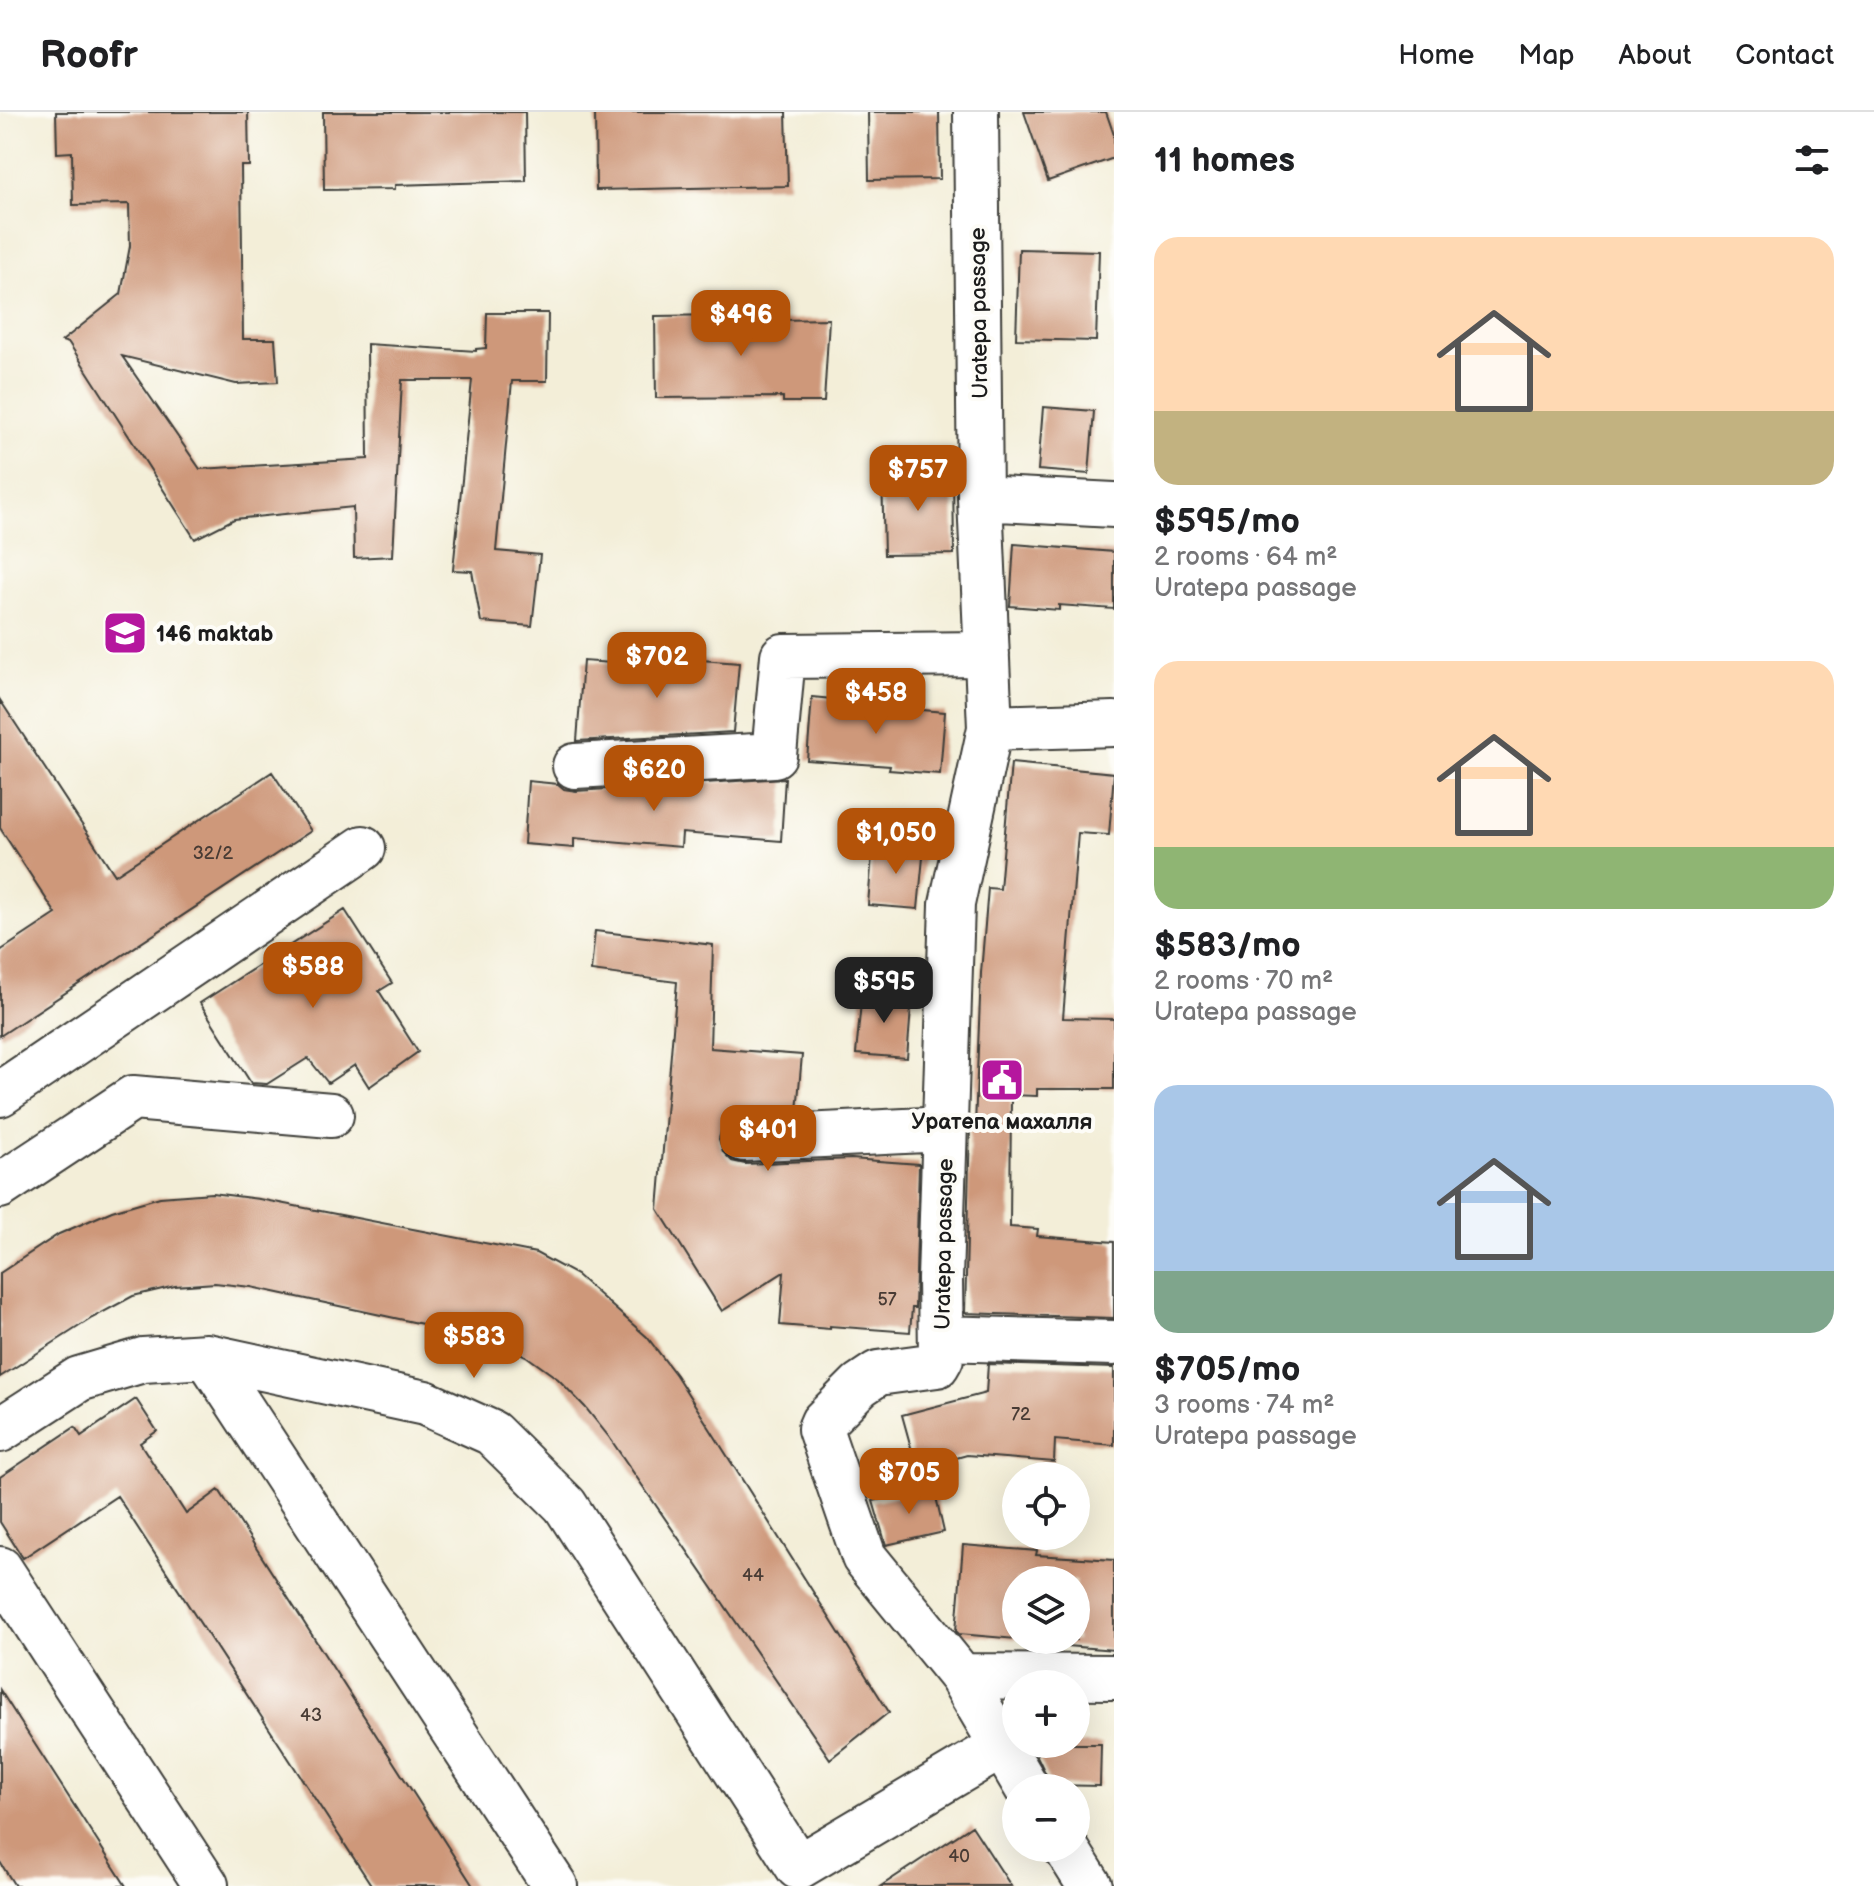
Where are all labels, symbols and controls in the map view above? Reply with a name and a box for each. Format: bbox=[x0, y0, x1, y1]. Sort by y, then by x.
text: Roofr bbox=[40, 33, 138, 78]
text: Home bbox=[1398, 39, 1474, 72]
text: Map bbox=[1518, 39, 1575, 72]
text: About bbox=[1619, 39, 1691, 72]
text: Contact bbox=[1735, 39, 1834, 72]
icon: filters bbox=[1790, 138, 1834, 182]
text: 11 homes bbox=[1154, 140, 1295, 181]
street label: Uratepa passage bbox=[965, 227, 994, 399]
icon: home bbox=[1422, 289, 1566, 433]
pin: $496 bbox=[694, 290, 788, 358]
text: $496 bbox=[709, 300, 773, 331]
pin: $757 bbox=[871, 445, 965, 513]
text: $757 bbox=[888, 455, 948, 486]
text: $595/mo bbox=[1154, 501, 1300, 542]
text: 2 rooms · 64 m² bbox=[1154, 542, 1338, 573]
text: Uratepa passage bbox=[1154, 573, 1357, 604]
school or university icon: 146 maktab bbox=[101, 609, 149, 657]
place label: 146 maktab bbox=[156, 621, 274, 648]
pin: $702 bbox=[610, 632, 704, 700]
text: $702 bbox=[625, 642, 689, 673]
pin: $458 bbox=[829, 668, 923, 736]
text: $458 bbox=[844, 678, 908, 709]
icon: home bbox=[1422, 713, 1566, 857]
pin: $620 bbox=[607, 745, 701, 813]
text: $620 bbox=[622, 755, 686, 786]
pin: $1,050 bbox=[831, 808, 961, 876]
text: $1,050 bbox=[855, 818, 937, 849]
house number: 32/2 bbox=[193, 843, 234, 864]
text: $583/mo bbox=[1154, 925, 1301, 966]
pin: $588 bbox=[266, 942, 360, 1010]
text: $588 bbox=[281, 952, 345, 983]
pin: $595 bbox=[837, 957, 931, 1025]
text: 2 rooms · 70 m² bbox=[1154, 966, 1333, 997]
text: $595 bbox=[853, 967, 915, 998]
text: Uratepa passage bbox=[1154, 997, 1357, 1028]
public building icon: Уратепа махалля bbox=[978, 1056, 1026, 1104]
pin: $401 bbox=[721, 1105, 815, 1173]
place label: Уратепа махалля bbox=[911, 1109, 1093, 1136]
text: $401 bbox=[738, 1115, 798, 1146]
icon: home bbox=[1422, 1137, 1566, 1281]
street label: Uratepa passage bbox=[930, 1158, 959, 1330]
house number: 57 bbox=[877, 1289, 897, 1310]
pin: $583 bbox=[427, 1312, 521, 1380]
text: $583 bbox=[443, 1322, 505, 1353]
text: $705/mo bbox=[1154, 1349, 1300, 1390]
text: 3 rooms · 74 m² bbox=[1154, 1390, 1334, 1421]
house number: 72 bbox=[1011, 1404, 1031, 1425]
text: Uratepa passage bbox=[1154, 1421, 1357, 1452]
pin: $705 bbox=[862, 1448, 956, 1516]
text: $705 bbox=[878, 1458, 940, 1489]
map controls bbox=[1002, 1462, 1090, 1862]
button: locate bbox=[1002, 1462, 1090, 1550]
house number: 44 bbox=[742, 1565, 764, 1586]
button: layers bbox=[1002, 1566, 1090, 1654]
button: + bbox=[1002, 1670, 1090, 1758]
house number: 43 bbox=[300, 1705, 322, 1726]
button: − bbox=[1002, 1774, 1090, 1862]
house number: 40 bbox=[948, 1846, 970, 1867]

